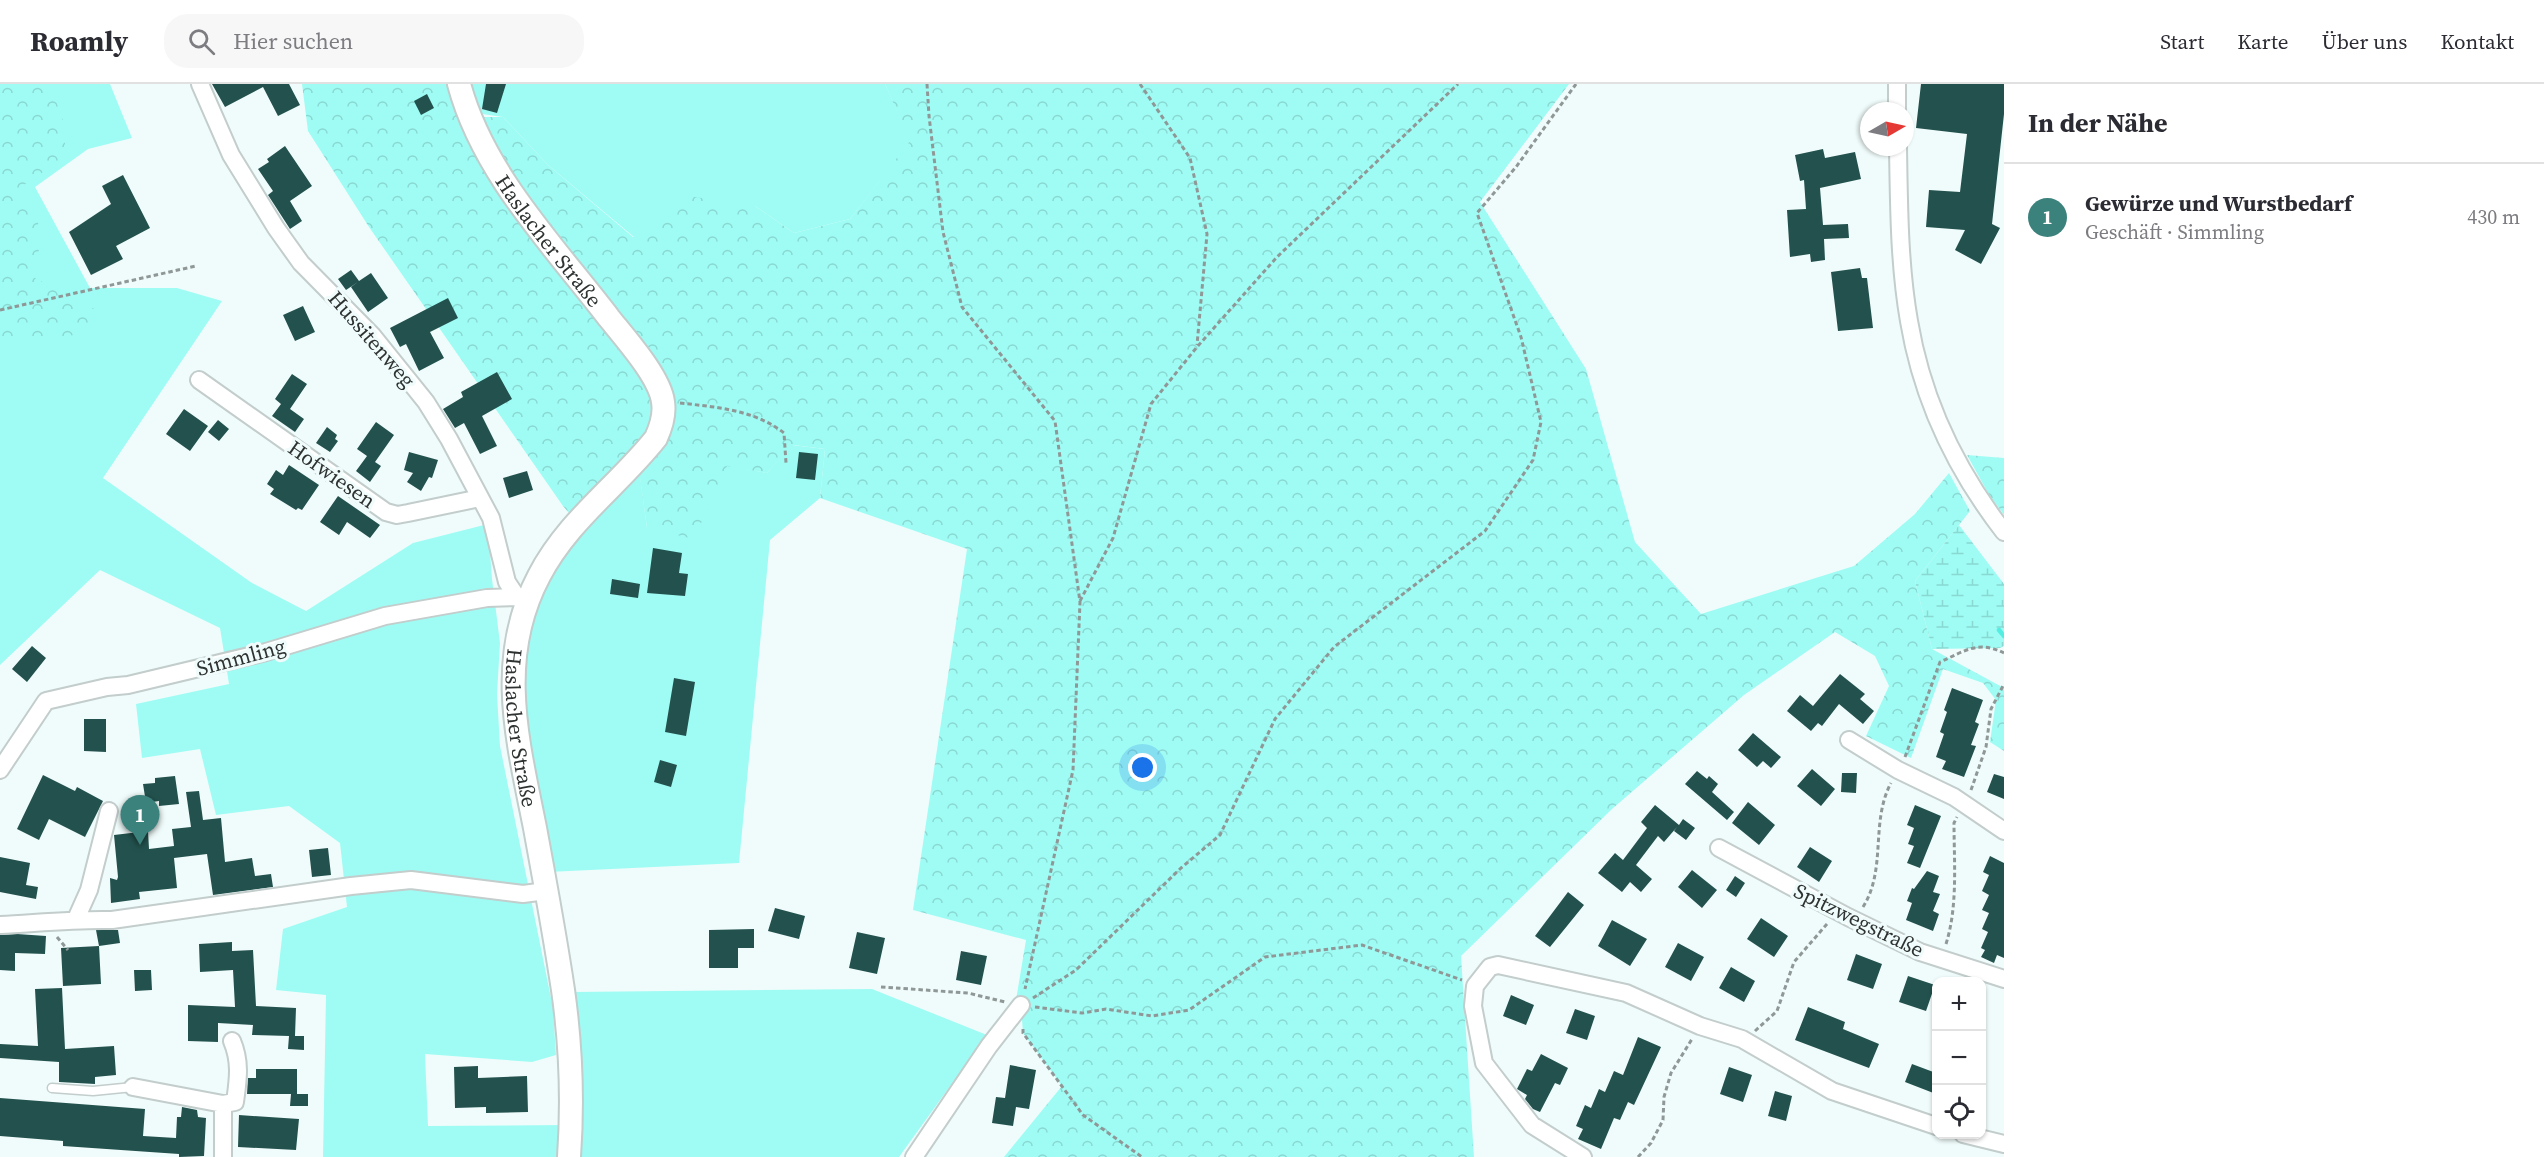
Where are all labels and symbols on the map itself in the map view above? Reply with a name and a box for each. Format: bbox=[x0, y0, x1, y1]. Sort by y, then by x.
north arrow bbox=[1860, 102, 1914, 156]
street label: Haslacher Straße bbox=[489, 169, 609, 313]
street label: Hussitenweg bbox=[322, 284, 422, 394]
street label: Hofwiesen bbox=[282, 433, 382, 515]
street label: Simmling bbox=[193, 631, 289, 683]
street label: Haslacher Straße bbox=[499, 647, 545, 810]
your location bbox=[1128, 753, 1157, 782]
pin: 1 bbox=[120, 796, 160, 845]
street label: Spitzwegstraße bbox=[1789, 876, 1929, 964]

